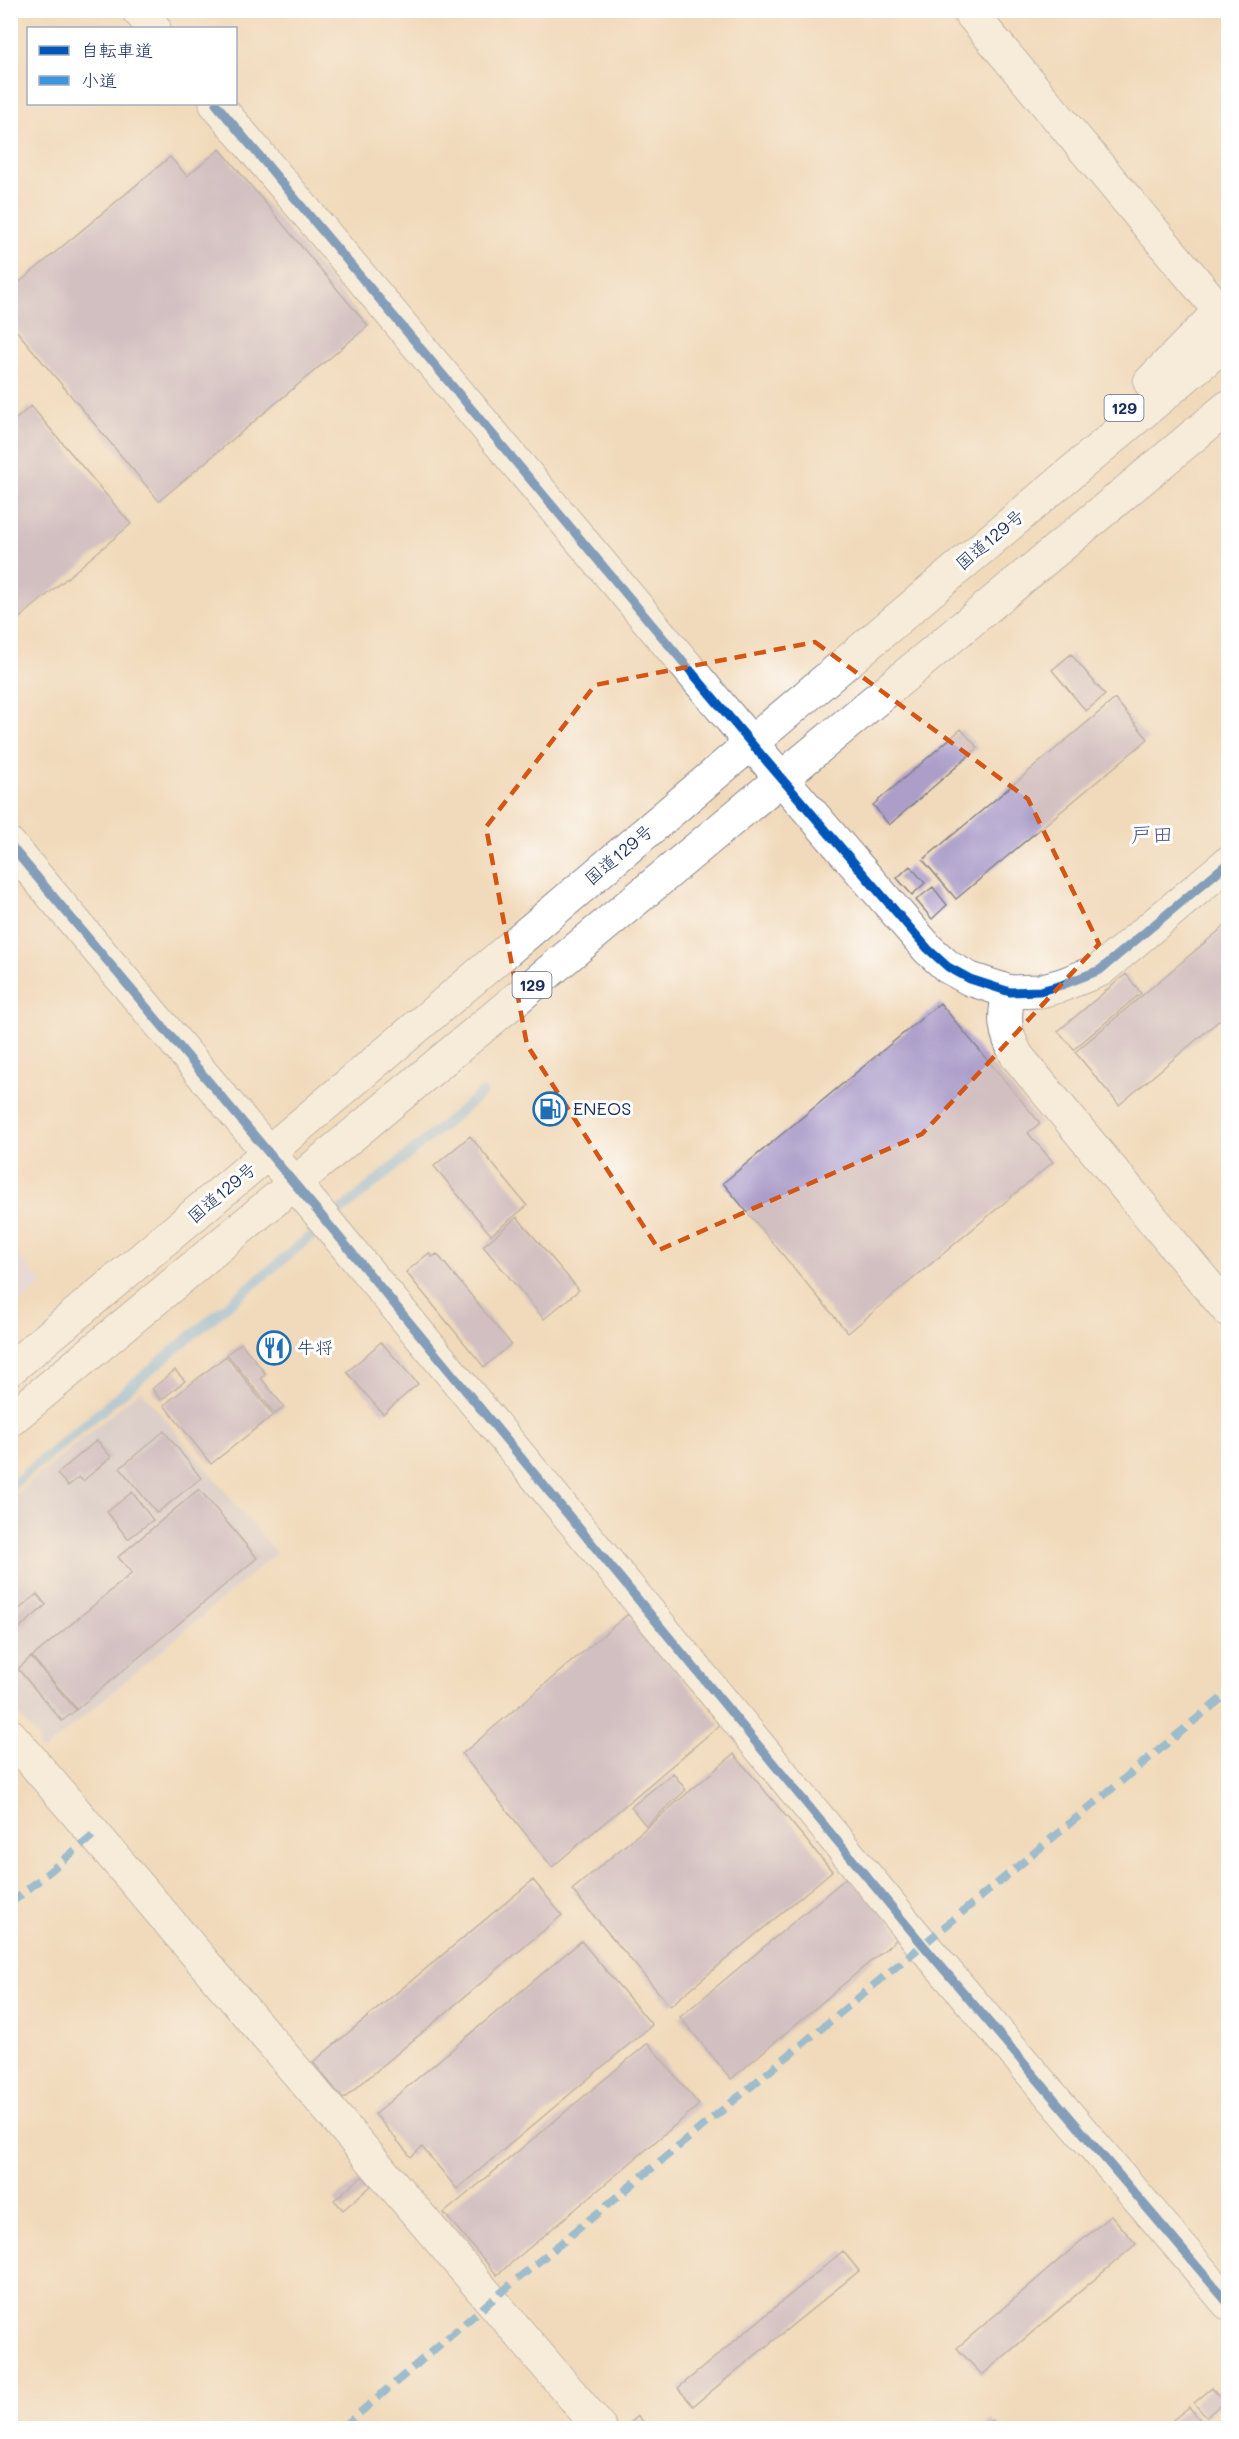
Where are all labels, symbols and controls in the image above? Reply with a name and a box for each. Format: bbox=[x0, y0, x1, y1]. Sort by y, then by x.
legend bbox=[27, 27, 237, 105]
text: 自転車道 bbox=[81, 38, 153, 62]
text: 小道 bbox=[81, 68, 117, 92]
road number: 129 bbox=[1104, 395, 1144, 421]
street label: 国道129号 bbox=[950, 503, 1029, 575]
street label: 国道129号 bbox=[579, 818, 658, 890]
district label: 戸田 bbox=[1131, 820, 1173, 847]
road number: 129 bbox=[512, 972, 552, 998]
fuel station icon: ENEOS bbox=[532, 1091, 568, 1127]
place label: ENEOS bbox=[573, 1096, 631, 1120]
street label: 国道129号 bbox=[182, 1156, 261, 1228]
restaurant icon: 牛将 bbox=[256, 1330, 292, 1366]
place label: 牛将 bbox=[297, 1335, 333, 1359]

